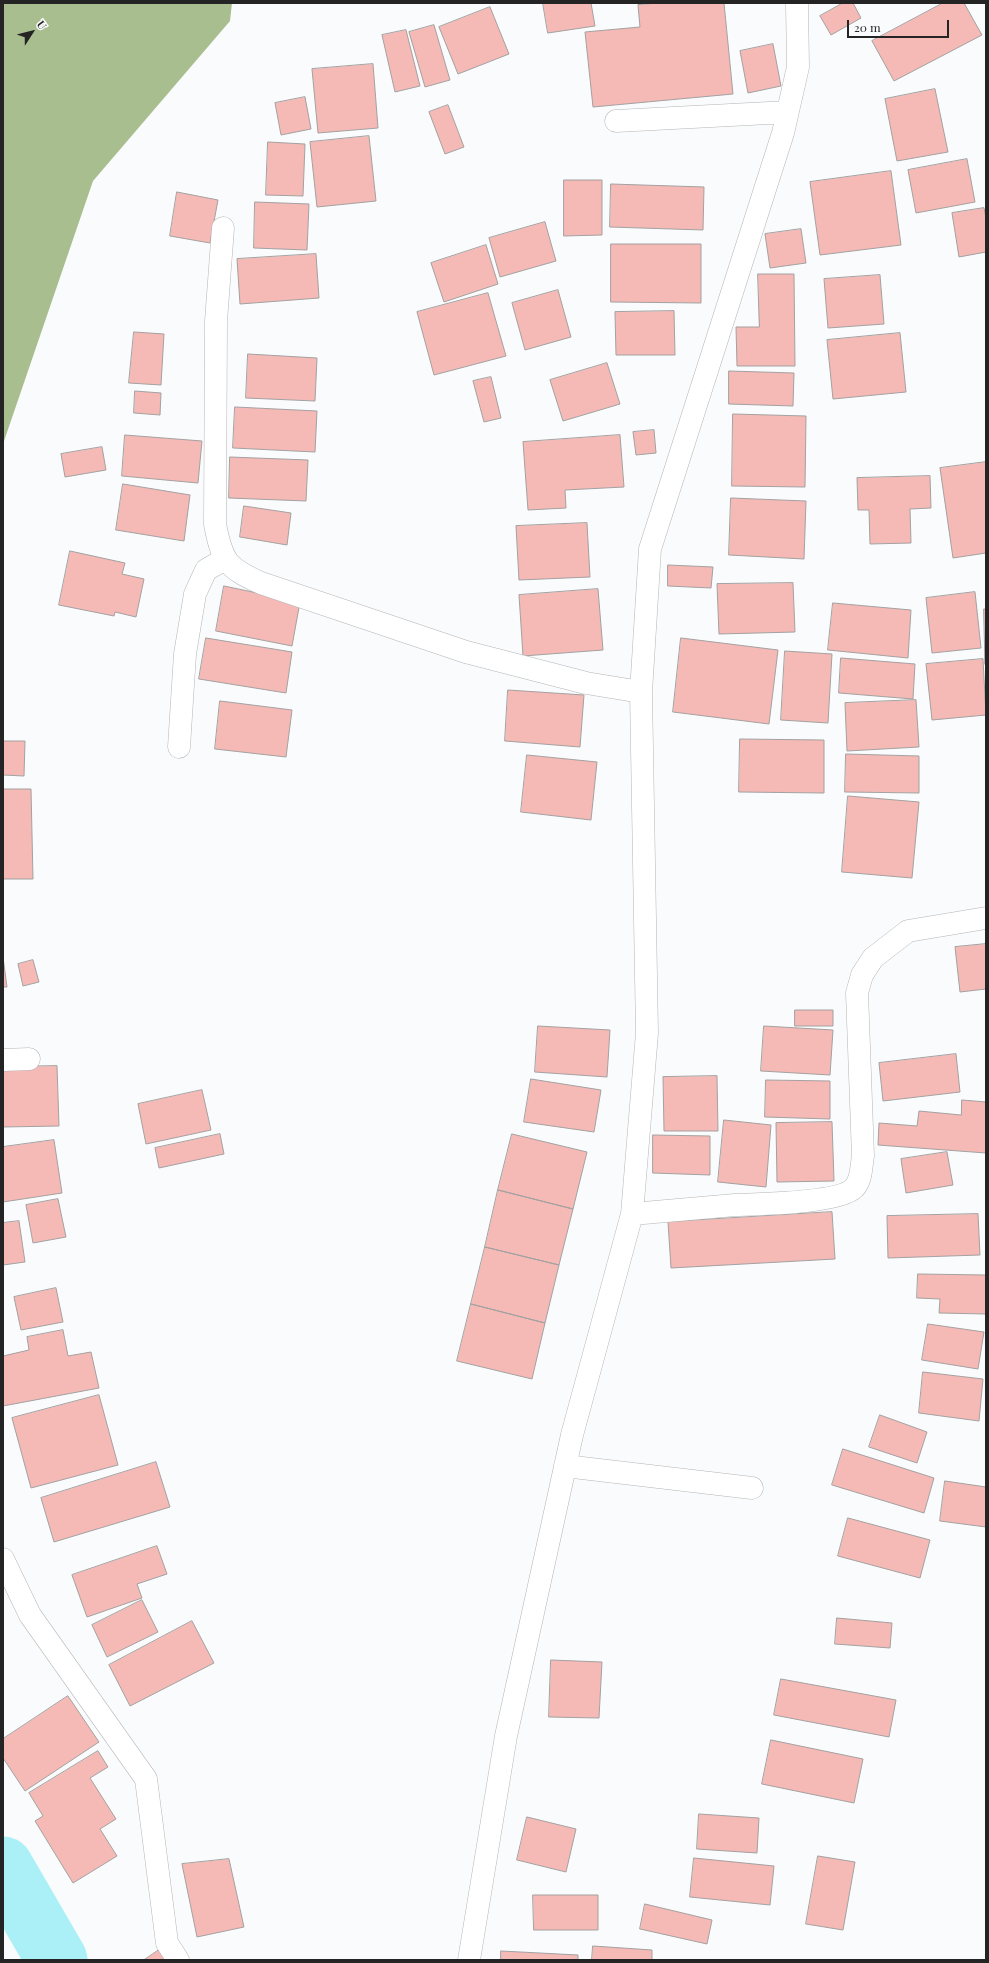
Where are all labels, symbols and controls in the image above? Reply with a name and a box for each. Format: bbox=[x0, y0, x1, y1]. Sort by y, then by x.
north arrow bbox=[12, 12, 52, 52]
scale bar bbox=[849, 12, 951, 38]
text: U bbox=[34, 17, 50, 32]
text: 20 m bbox=[854, 19, 881, 35]

